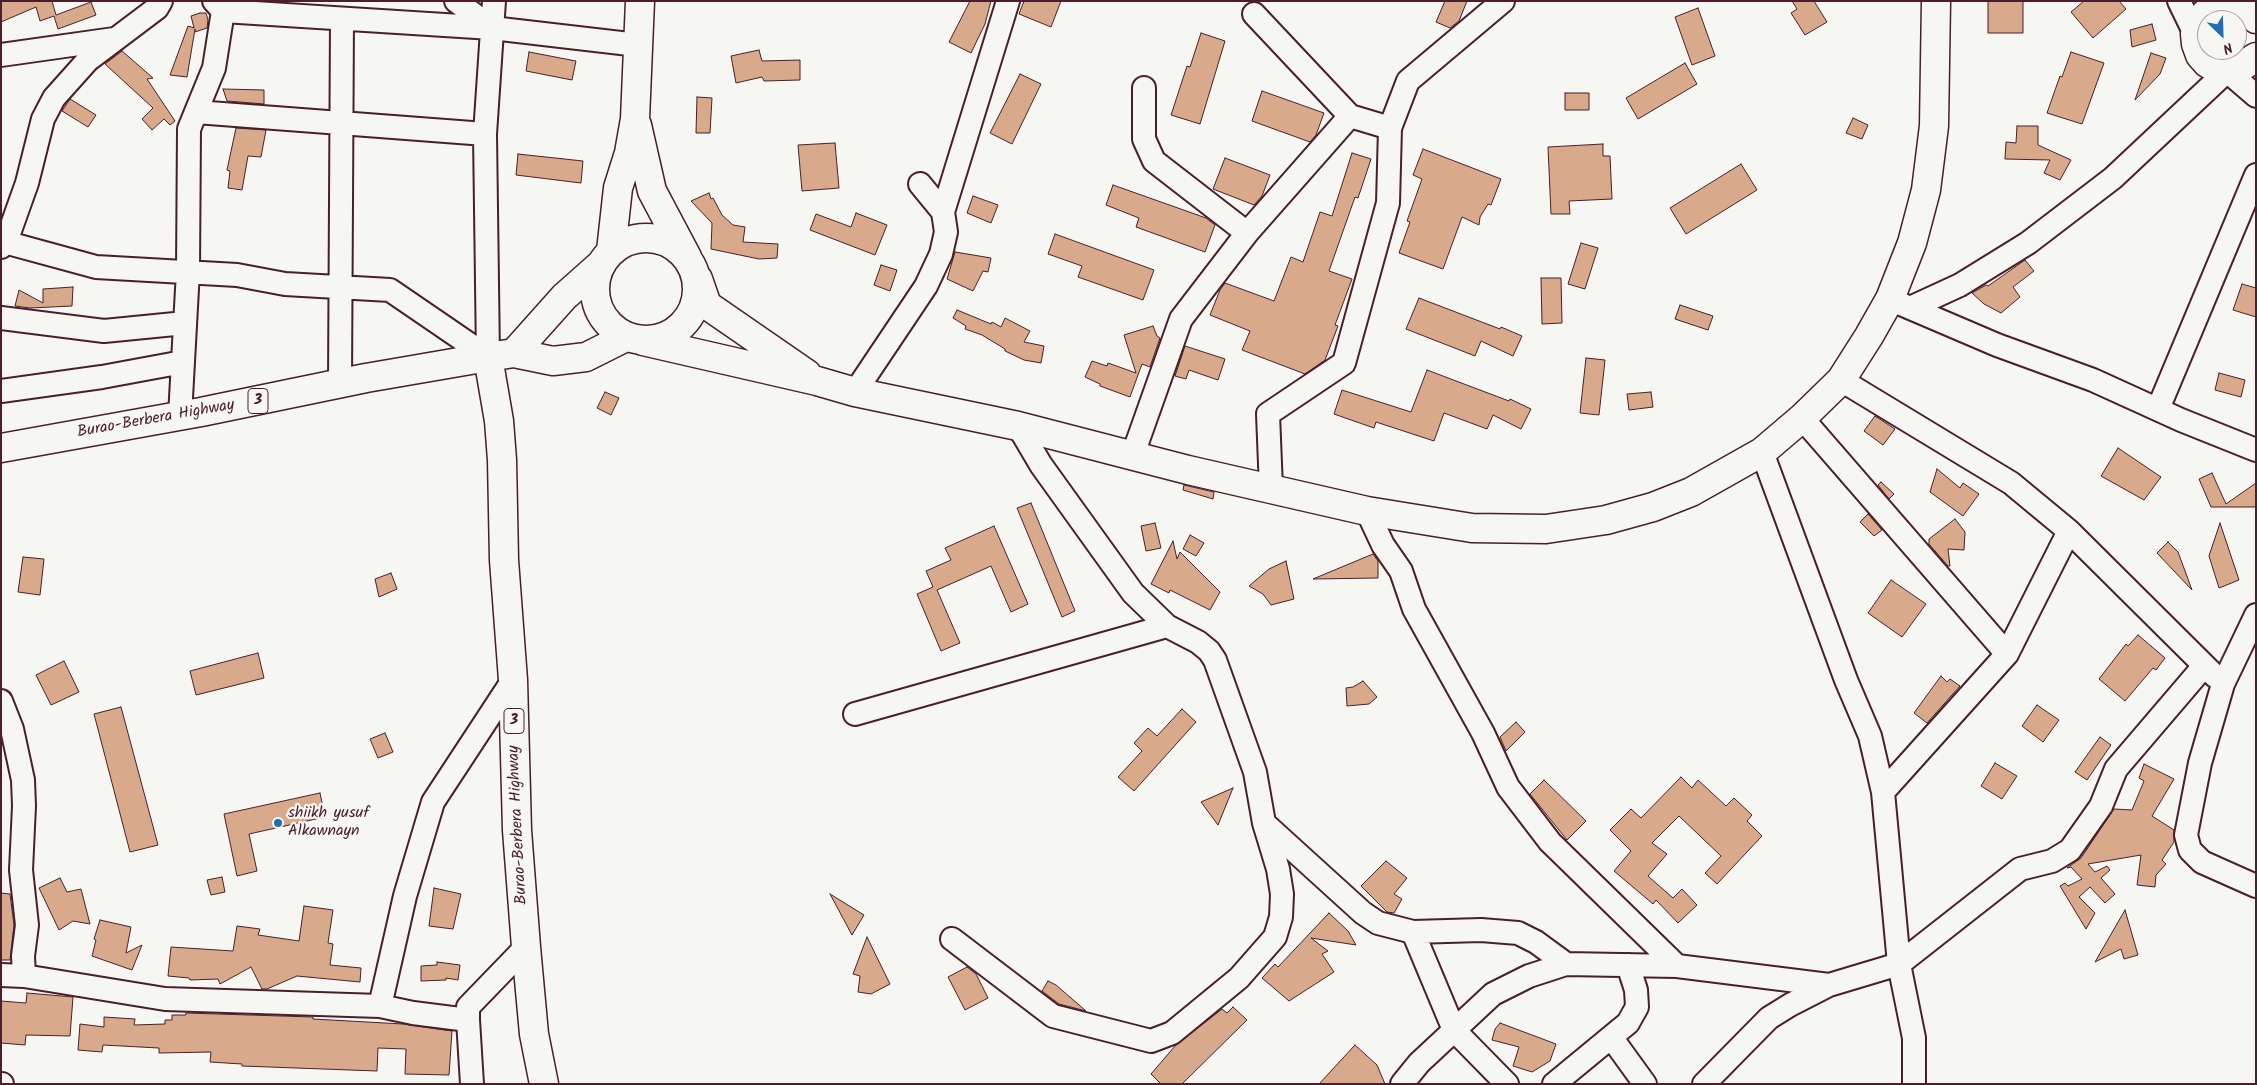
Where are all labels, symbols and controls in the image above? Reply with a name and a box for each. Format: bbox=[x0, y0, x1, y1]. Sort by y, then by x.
north arrow bbox=[2197, 10, 2247, 60]
text: N bbox=[2219, 36, 2236, 60]
road number: 3 bbox=[248, 388, 268, 414]
street label: Burao-Berbera Highway bbox=[76, 397, 236, 443]
road number: 3 bbox=[504, 708, 524, 734]
street label: Burao-Berbera Highway bbox=[505, 745, 533, 905]
place label: shiikh yusuf Alkawnayn bbox=[288, 804, 369, 842]
marker: shiikh yusuf Alkawnayn bbox=[272, 817, 284, 829]

